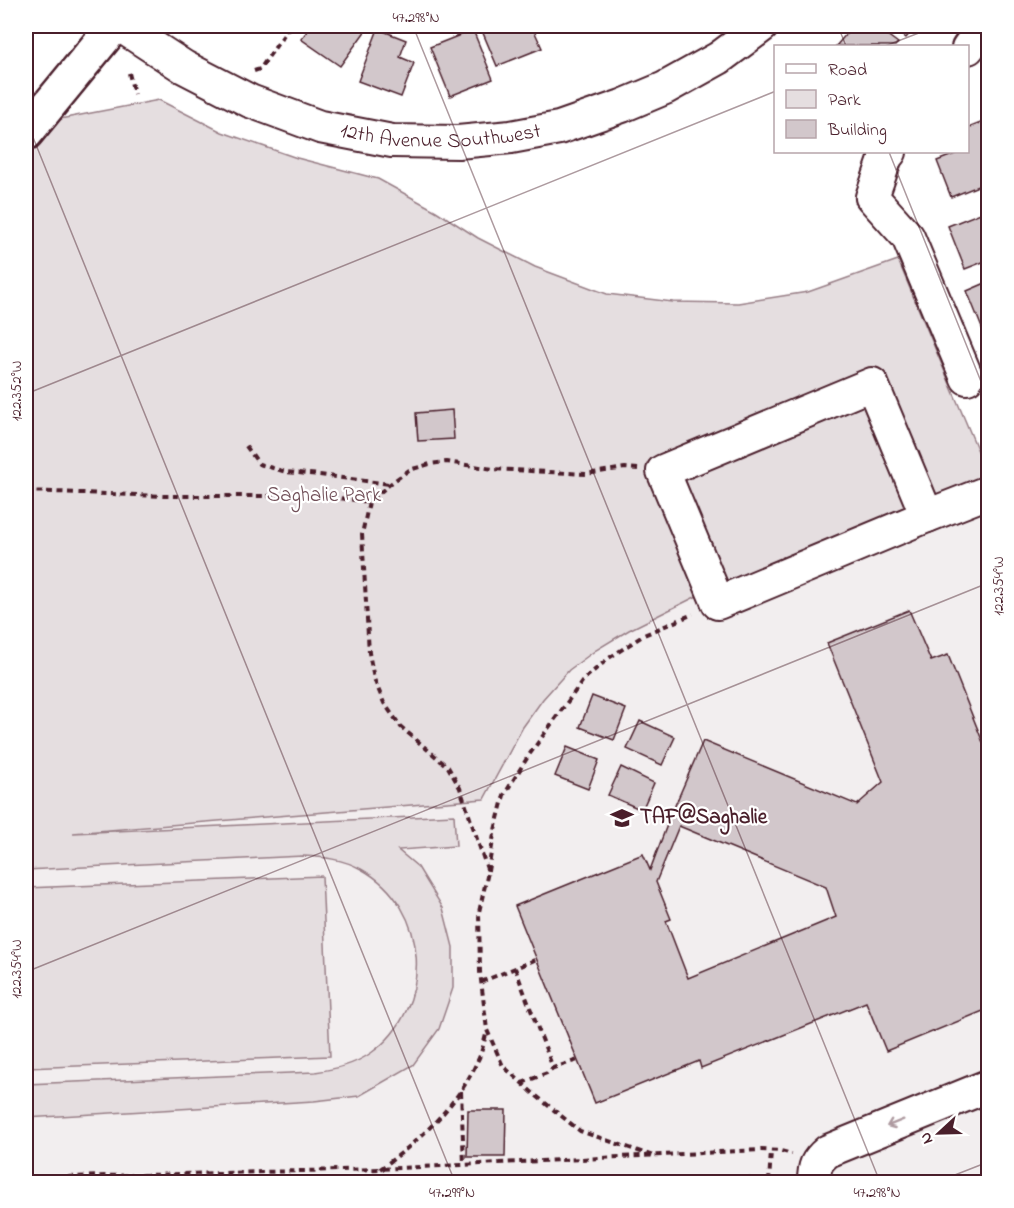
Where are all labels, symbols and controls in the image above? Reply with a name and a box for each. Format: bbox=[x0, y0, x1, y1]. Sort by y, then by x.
text: 47.298°N bbox=[392, 7, 440, 29]
legend bbox=[774, 45, 969, 153]
text: Road bbox=[828, 58, 867, 84]
text: Park bbox=[828, 88, 861, 114]
street label: 12th Avenue Southwest bbox=[338, 116, 544, 157]
text: Building bbox=[827, 118, 887, 145]
text: 122.352°W bbox=[6, 361, 28, 421]
park label: Saghalie Park bbox=[267, 481, 382, 513]
text: 122.354°W bbox=[988, 556, 1010, 616]
place label: TAF@Saghalie bbox=[640, 802, 768, 835]
school or university icon: TAF@Saghalie bbox=[609, 805, 635, 831]
text: 122.354°W bbox=[6, 939, 28, 999]
north arrow bbox=[909, 1103, 969, 1163]
one-way arrow bbox=[887, 1118, 905, 1129]
text: N bbox=[914, 1128, 940, 1147]
text: 47.299°N bbox=[429, 1182, 475, 1204]
text: 47.298°N bbox=[853, 1182, 901, 1204]

